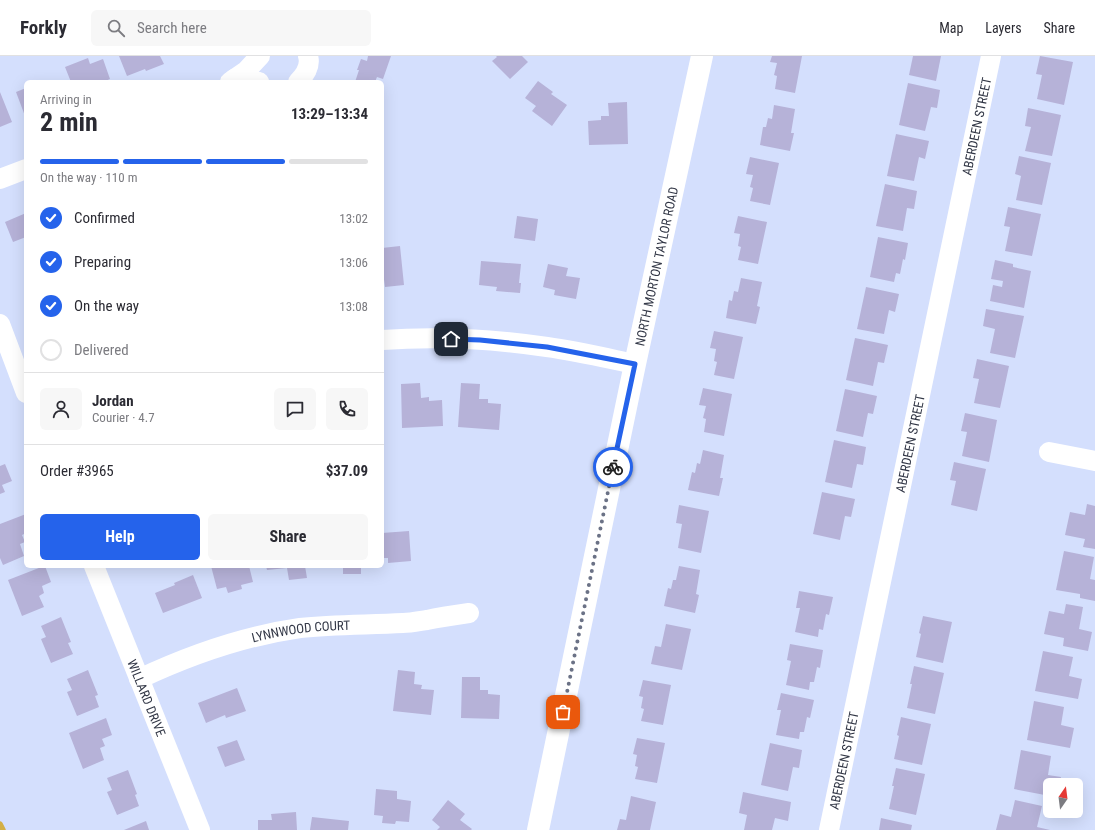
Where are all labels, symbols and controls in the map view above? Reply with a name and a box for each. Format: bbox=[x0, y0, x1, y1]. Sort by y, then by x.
search box bbox=[91, 10, 371, 46]
text: Forkly bbox=[20, 16, 67, 39]
icon: search bbox=[105, 17, 127, 39]
text: Search here bbox=[137, 19, 207, 37]
text: Map bbox=[939, 20, 963, 36]
text: Layers bbox=[985, 20, 1022, 36]
text: Share bbox=[1044, 20, 1075, 36]
street label: ABERDEEN STREET bbox=[959, 76, 994, 177]
text: Arriving in bbox=[40, 92, 92, 107]
text: 13:29–13:34 bbox=[291, 105, 368, 123]
text: 2 min bbox=[40, 107, 98, 137]
text: On the way · 110 m bbox=[40, 170, 137, 185]
street label: NORTH MORTON TAYLOR ROAD bbox=[632, 185, 681, 347]
icon: check bbox=[40, 207, 62, 229]
text: Confirmed bbox=[74, 209, 135, 227]
text: 13:02 bbox=[339, 211, 368, 226]
icon: check bbox=[40, 251, 62, 273]
text: Preparing bbox=[74, 253, 131, 271]
text: 13:06 bbox=[339, 255, 368, 270]
icon: check bbox=[40, 295, 62, 317]
text: On the way bbox=[74, 297, 139, 315]
text: 13:08 bbox=[339, 299, 368, 314]
pin bbox=[434, 322, 468, 356]
icon: home bbox=[440, 328, 462, 350]
text: Delivered bbox=[74, 341, 129, 359]
button: person bbox=[40, 388, 82, 430]
button: chat bbox=[274, 388, 316, 430]
button: phone bbox=[326, 388, 368, 430]
text: Jordan bbox=[92, 392, 134, 410]
street label: ABERDEEN STREET bbox=[893, 393, 928, 494]
text: Courier · 4.7 bbox=[92, 410, 155, 425]
courier bbox=[593, 447, 633, 487]
icon: bike bbox=[602, 456, 624, 478]
text: Order #3965 bbox=[40, 462, 114, 480]
text: $37.09 bbox=[326, 462, 368, 480]
button: Help bbox=[40, 514, 200, 560]
button: Share bbox=[208, 514, 368, 560]
street label: LYNNWOOD COURT bbox=[250, 618, 351, 645]
street label: WILLARD DRIVE bbox=[124, 657, 169, 739]
pin bbox=[546, 695, 580, 729]
icon: bag bbox=[552, 701, 574, 723]
street label: ABERDEEN STREET bbox=[826, 710, 862, 811]
north arrow bbox=[1043, 778, 1083, 818]
map controls bbox=[1043, 778, 1083, 818]

